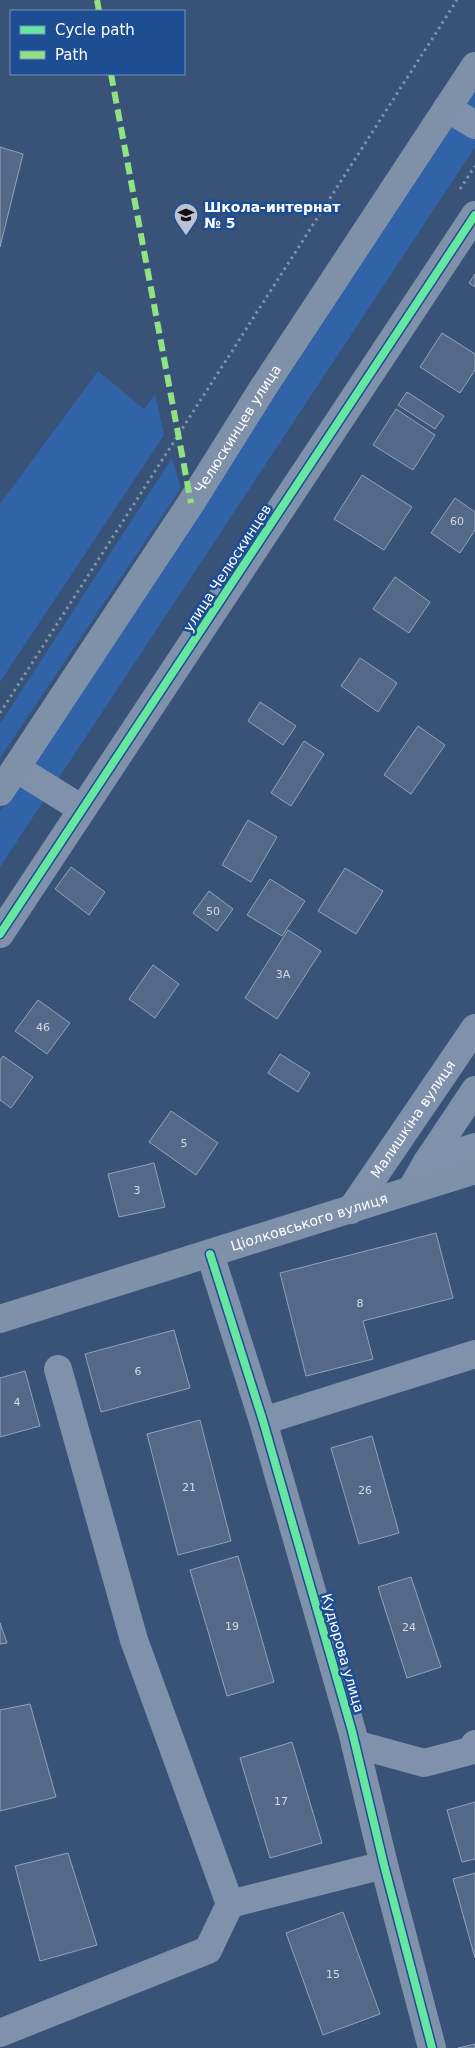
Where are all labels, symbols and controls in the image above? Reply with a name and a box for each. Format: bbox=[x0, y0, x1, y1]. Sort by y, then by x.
legend bbox=[10, 10, 185, 75]
text: Cycle path bbox=[55, 21, 135, 39]
text: Path bbox=[55, 46, 88, 64]
place label: Школа-интернат № 5 bbox=[204, 199, 341, 231]
school or university icon: Школа-интернат № 5 bbox=[173, 202, 199, 236]
street label: Челюскинцев улица bbox=[191, 362, 284, 496]
street label: улица Челюскинцев bbox=[180, 501, 274, 635]
house number: 60 bbox=[450, 515, 464, 528]
house number: 50 bbox=[206, 905, 220, 918]
house number: 3А bbox=[276, 968, 291, 981]
house number: 46 bbox=[36, 1021, 50, 1034]
street label: Малишкіна вулиця bbox=[367, 1057, 459, 1181]
house number: 5 bbox=[181, 1137, 188, 1150]
house number: 3 bbox=[134, 1184, 141, 1197]
street label: Ціолковського вулиця bbox=[229, 1190, 390, 1254]
house number: 8 bbox=[357, 1297, 364, 1310]
house number: 6 bbox=[135, 1365, 142, 1378]
house number: 4 bbox=[14, 1396, 21, 1409]
house number: 21 bbox=[182, 1481, 196, 1494]
house number: 26 bbox=[358, 1484, 372, 1497]
street label: Кудюрова улица bbox=[318, 1592, 368, 1714]
house number: 19 bbox=[225, 1620, 239, 1633]
house number: 24 bbox=[402, 1621, 416, 1634]
house number: 17 bbox=[274, 1795, 288, 1808]
house number: 15 bbox=[326, 1968, 340, 1981]

